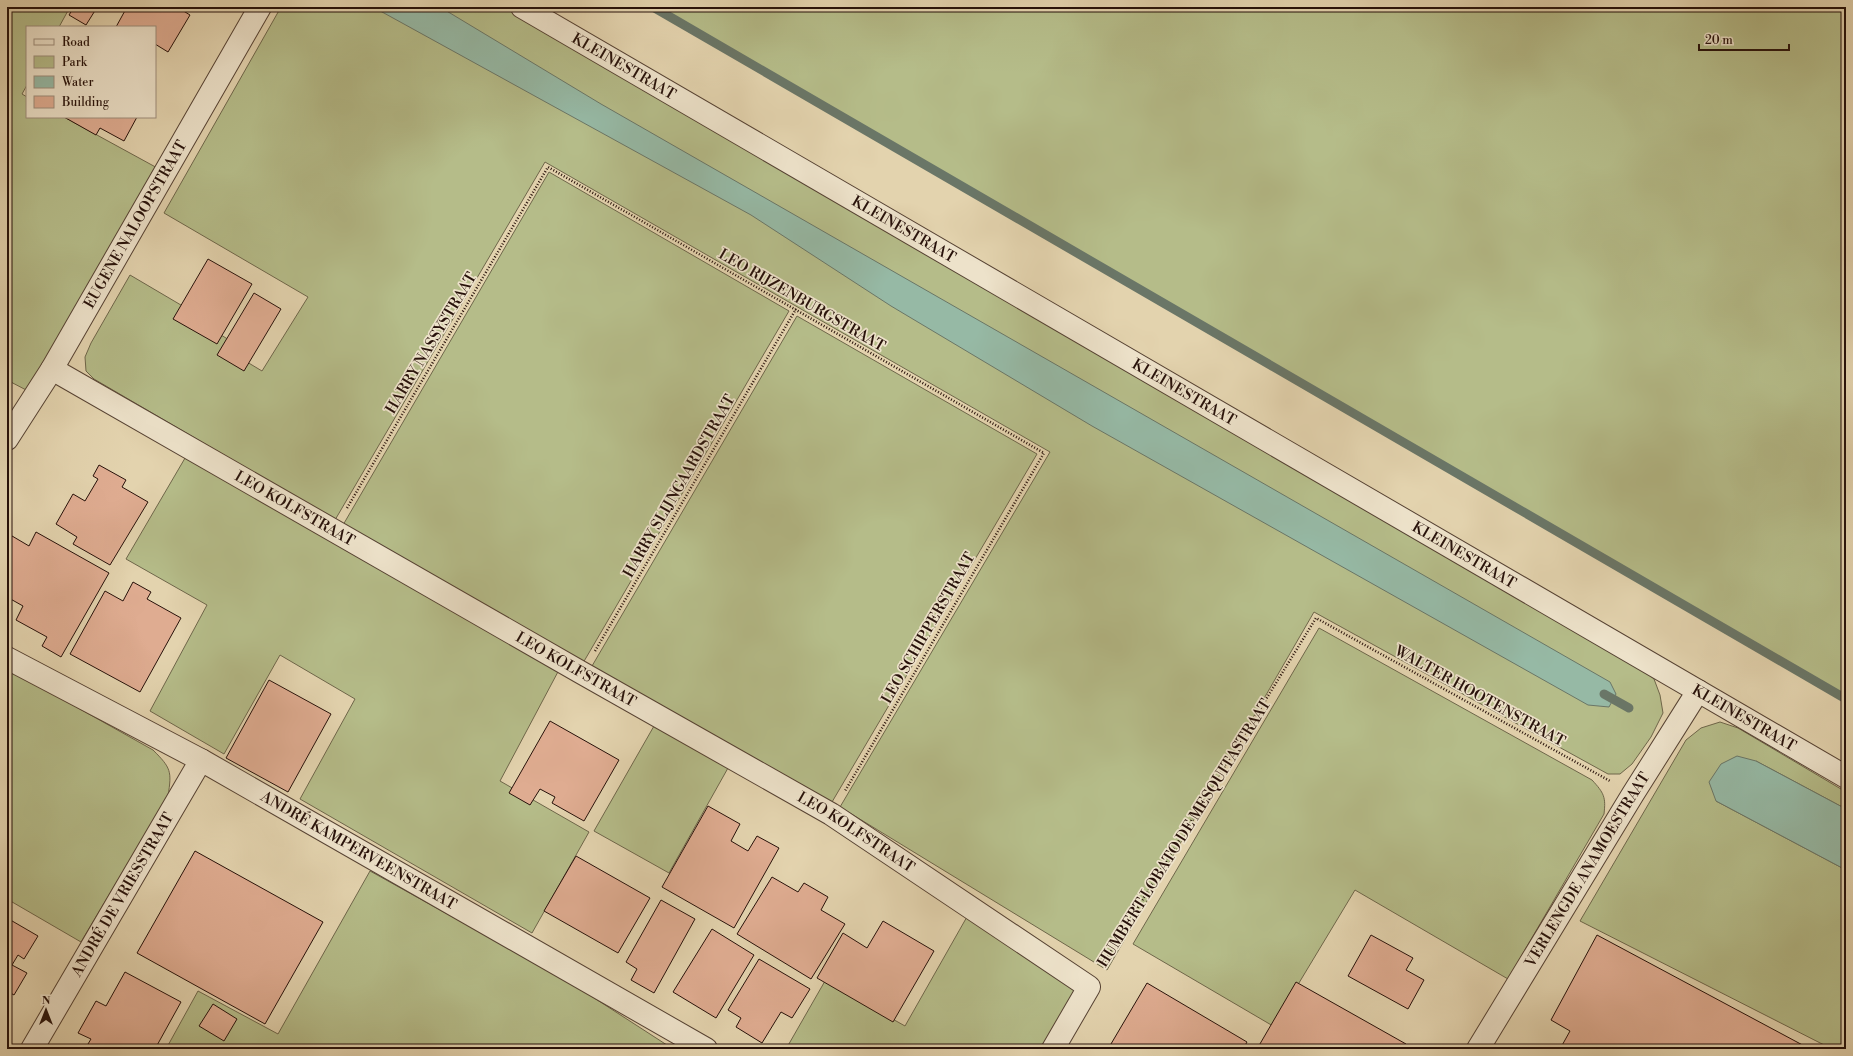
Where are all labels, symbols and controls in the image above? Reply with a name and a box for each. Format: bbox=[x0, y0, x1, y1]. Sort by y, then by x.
legend bbox=[26, 26, 156, 118]
scale bar bbox=[1699, 26, 1789, 52]
street label: KLEINESTRAAT bbox=[568, 29, 680, 105]
text: 20 m bbox=[1705, 33, 1733, 48]
text: Road bbox=[62, 35, 90, 50]
text: Park bbox=[62, 55, 88, 70]
text: Water bbox=[61, 75, 94, 90]
text: Building bbox=[61, 95, 110, 110]
street label: EUGENE NALOOPSTRAAT bbox=[80, 137, 191, 312]
street label: KLEINESTRAAT bbox=[848, 192, 960, 268]
street label: LEO RIJZENBURGSTRAAT bbox=[715, 245, 889, 356]
street label: HARRY NASSYSTRAAT bbox=[382, 269, 481, 418]
street label: KLEINESTRAAT bbox=[1128, 355, 1240, 430]
street label: HARRY SLIJNGAARDSTRAAT bbox=[619, 391, 740, 581]
street label: LEO KOLFSTRAAT bbox=[231, 467, 359, 551]
street label: KLEINESTRAAT bbox=[1409, 518, 1520, 593]
street label: LEO SCHIPPERSTRAAT bbox=[877, 549, 980, 707]
street label: LEO KOLFSTRAAT bbox=[512, 628, 640, 712]
street label: WALTER HOOTENSTRAAT bbox=[1390, 641, 1569, 752]
street label: KLEINESTRAAT bbox=[1689, 681, 1800, 756]
street label: HUMBERT LOBATO DE MESQUITASTRAAT bbox=[1093, 695, 1276, 971]
street label: VERLENGDE ANAMOESTRAAT bbox=[1520, 769, 1654, 972]
street label: ANDRÉ KAMPERVEENSTRAAT bbox=[256, 787, 460, 914]
street label: LEO KOLFSTRAAT bbox=[794, 788, 918, 878]
street label: ANDRÉ DE VRIESSTRAAT bbox=[67, 809, 178, 981]
north arrow bbox=[26, 990, 66, 1030]
text: N bbox=[42, 994, 51, 1008]

